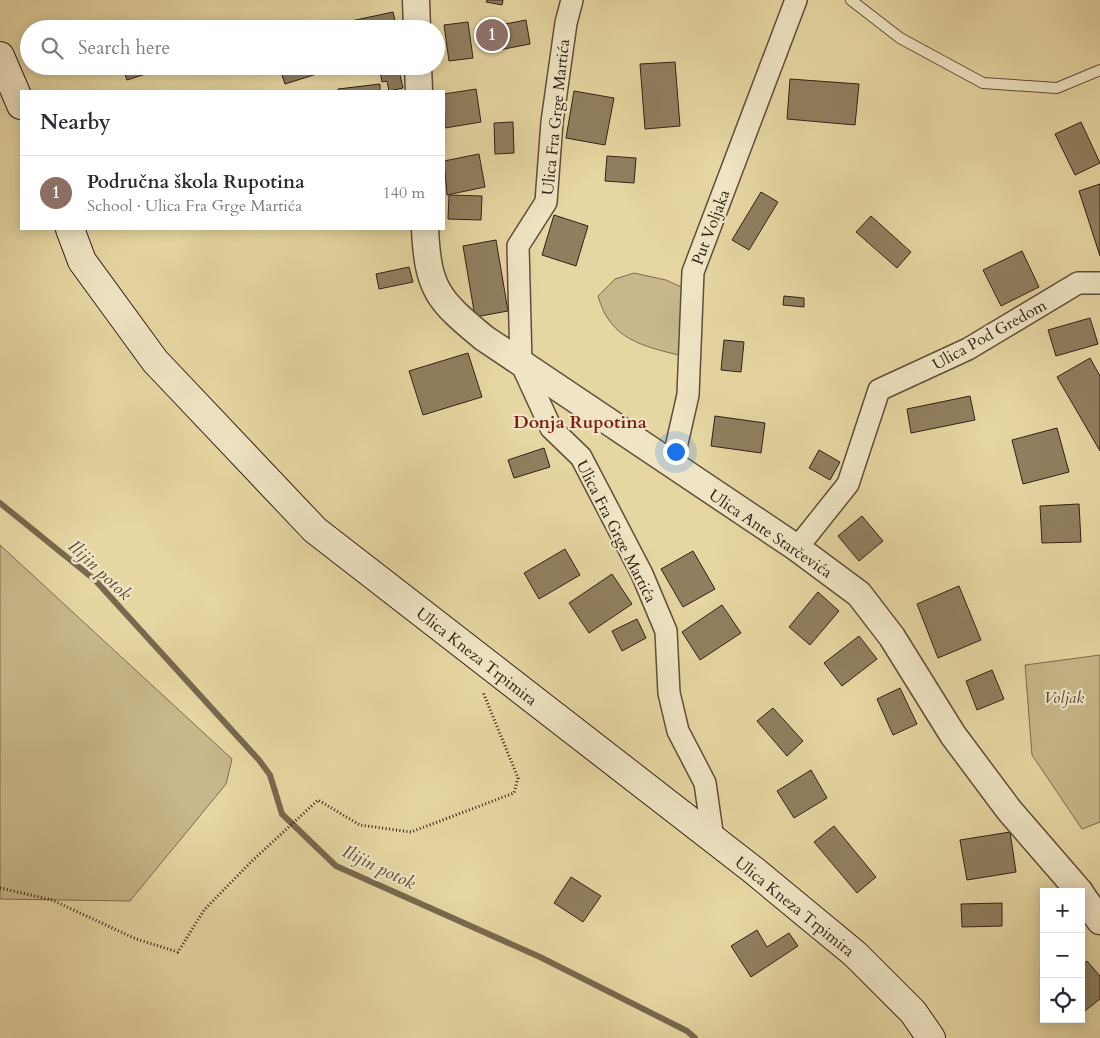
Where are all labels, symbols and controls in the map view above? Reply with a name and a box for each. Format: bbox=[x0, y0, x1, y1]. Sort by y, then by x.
pin: 1 bbox=[476, 16, 508, 54]
search box bbox=[20, 20, 445, 75]
icon: search bbox=[38, 34, 66, 62]
text: Search here bbox=[78, 35, 170, 61]
street label: Ulica Fra Grge Martića bbox=[537, 38, 575, 196]
text: Nearby bbox=[40, 108, 111, 137]
text: Područna škola Rupotina bbox=[87, 169, 305, 195]
text: 1 bbox=[52, 182, 60, 204]
text: 140 m bbox=[383, 182, 425, 204]
street label: Put Voljaka bbox=[687, 186, 735, 268]
text: School · Ulica Fra Grge Martića bbox=[87, 195, 302, 217]
street label: Ulica Pod Gredom bbox=[928, 294, 1051, 375]
district label: Donja Rupotina bbox=[513, 410, 647, 435]
your location bbox=[663, 439, 689, 465]
street label: Ulica Fra Grge Martića bbox=[571, 457, 662, 606]
street label: Ulica Ante Starčevića bbox=[704, 484, 837, 583]
water label: Ilijin potok bbox=[62, 534, 137, 606]
street label: Ulica Kneza Trpimira bbox=[411, 603, 542, 711]
park label: Voljak bbox=[1044, 687, 1084, 709]
water label: Ilijin potok bbox=[338, 839, 420, 896]
street label: Ulica Kneza Trpimira bbox=[730, 852, 859, 962]
map controls bbox=[1040, 888, 1085, 1023]
button: + bbox=[1040, 888, 1085, 933]
button: − bbox=[1040, 933, 1085, 978]
button: locate bbox=[1040, 978, 1085, 1023]

